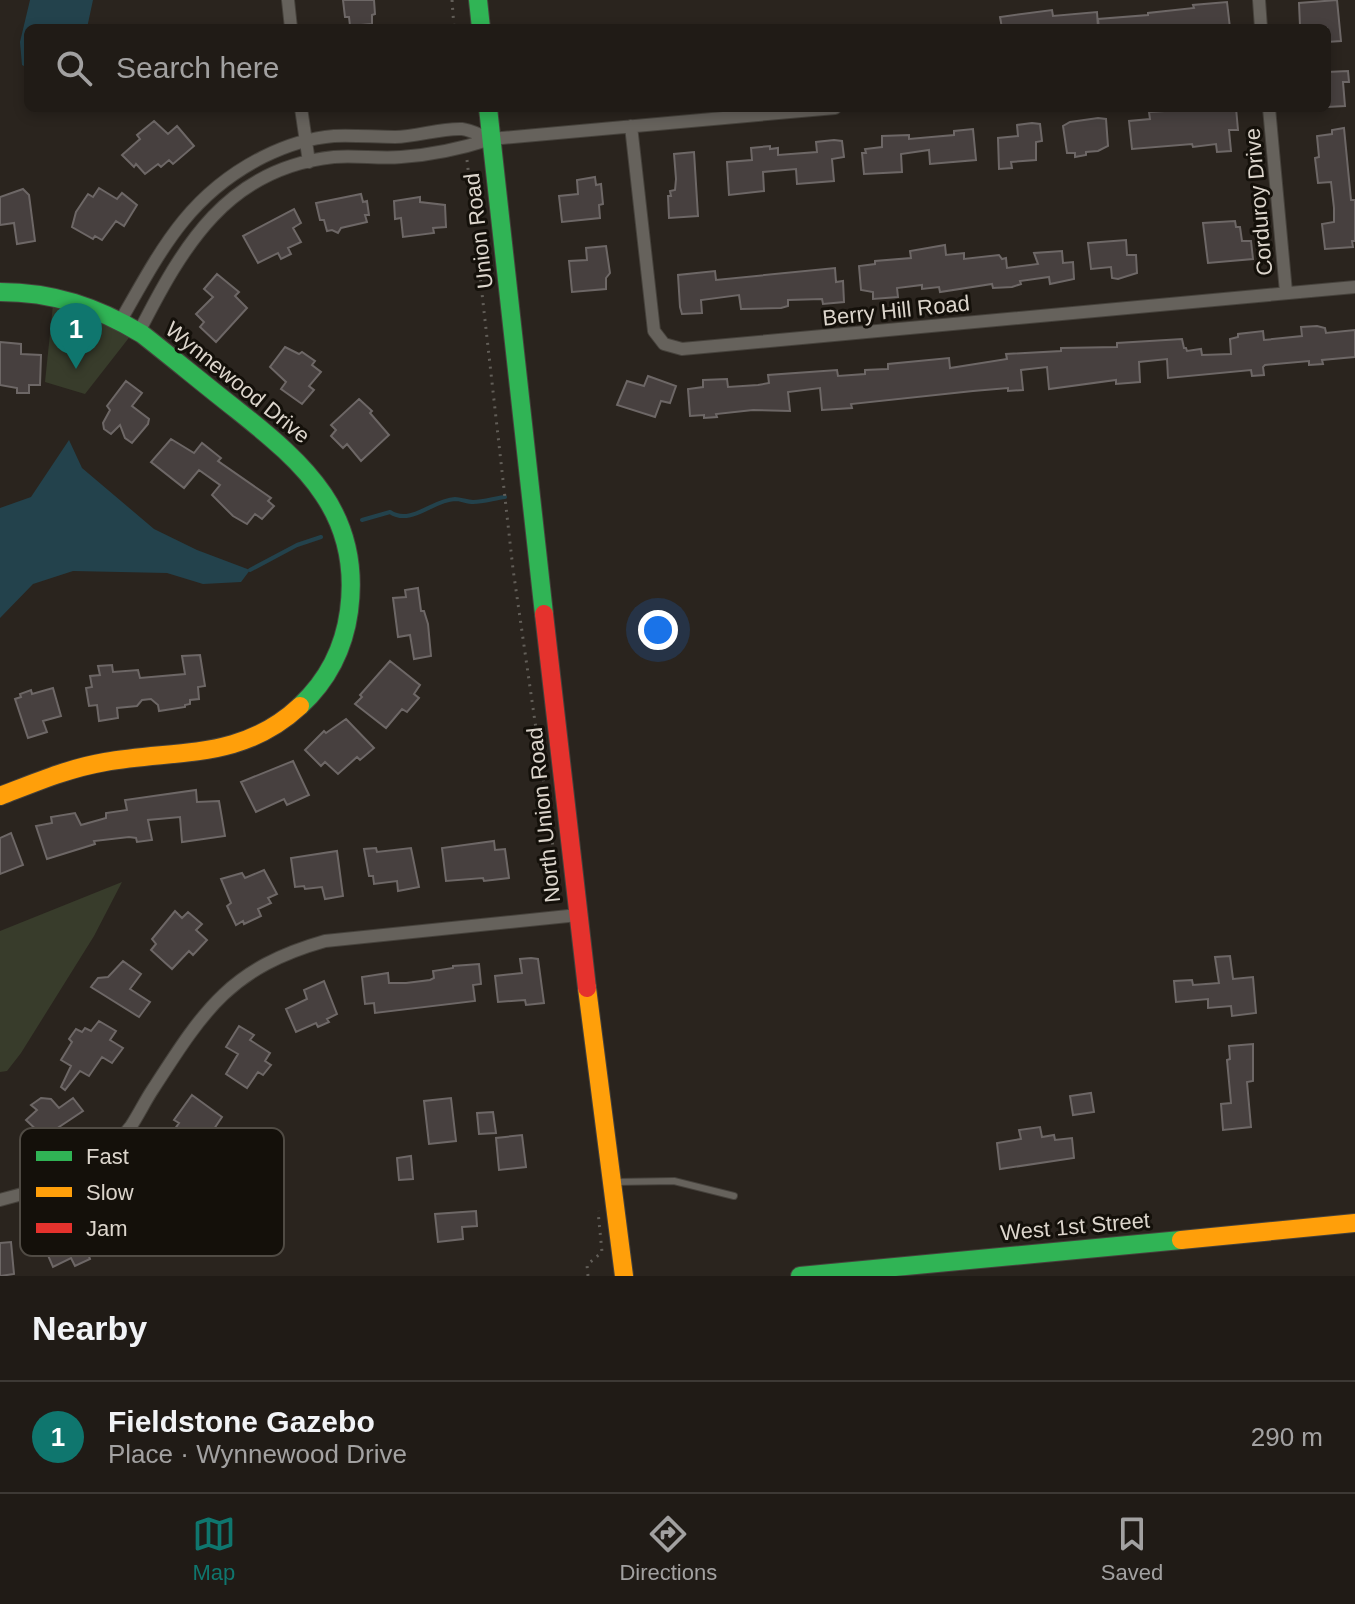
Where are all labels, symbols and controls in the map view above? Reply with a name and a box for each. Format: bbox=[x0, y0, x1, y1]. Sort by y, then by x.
search box bbox=[24, 24, 1331, 112]
icon: search bbox=[52, 46, 96, 90]
text: Search here bbox=[116, 51, 279, 84]
street label: Corduroy Drive bbox=[1240, 127, 1277, 277]
street label: Union Road bbox=[459, 172, 498, 290]
street label: Berry Hill Road bbox=[821, 290, 971, 331]
pin: 1 bbox=[50, 303, 102, 369]
street label: Wynnewood Drive bbox=[161, 317, 315, 448]
your location bbox=[638, 610, 678, 650]
street label: North Union Road bbox=[522, 726, 565, 904]
legend bbox=[20, 1128, 284, 1256]
text: Fast bbox=[86, 1144, 129, 1169]
text: Slow bbox=[86, 1180, 134, 1205]
street label: West 1st Street bbox=[999, 1208, 1151, 1245]
text: Jam bbox=[86, 1216, 128, 1241]
text: Nearby bbox=[32, 1309, 147, 1347]
text: Fieldstone Gazebo bbox=[108, 1405, 375, 1438]
text: 1 bbox=[51, 1422, 65, 1452]
text: 290 m bbox=[1251, 1422, 1323, 1452]
text: Place · Wynnewood Drive bbox=[108, 1439, 407, 1469]
tab: Map bbox=[192, 1512, 236, 1586]
tab: Directions bbox=[619, 1512, 717, 1586]
tab: Saved bbox=[1101, 1512, 1163, 1586]

